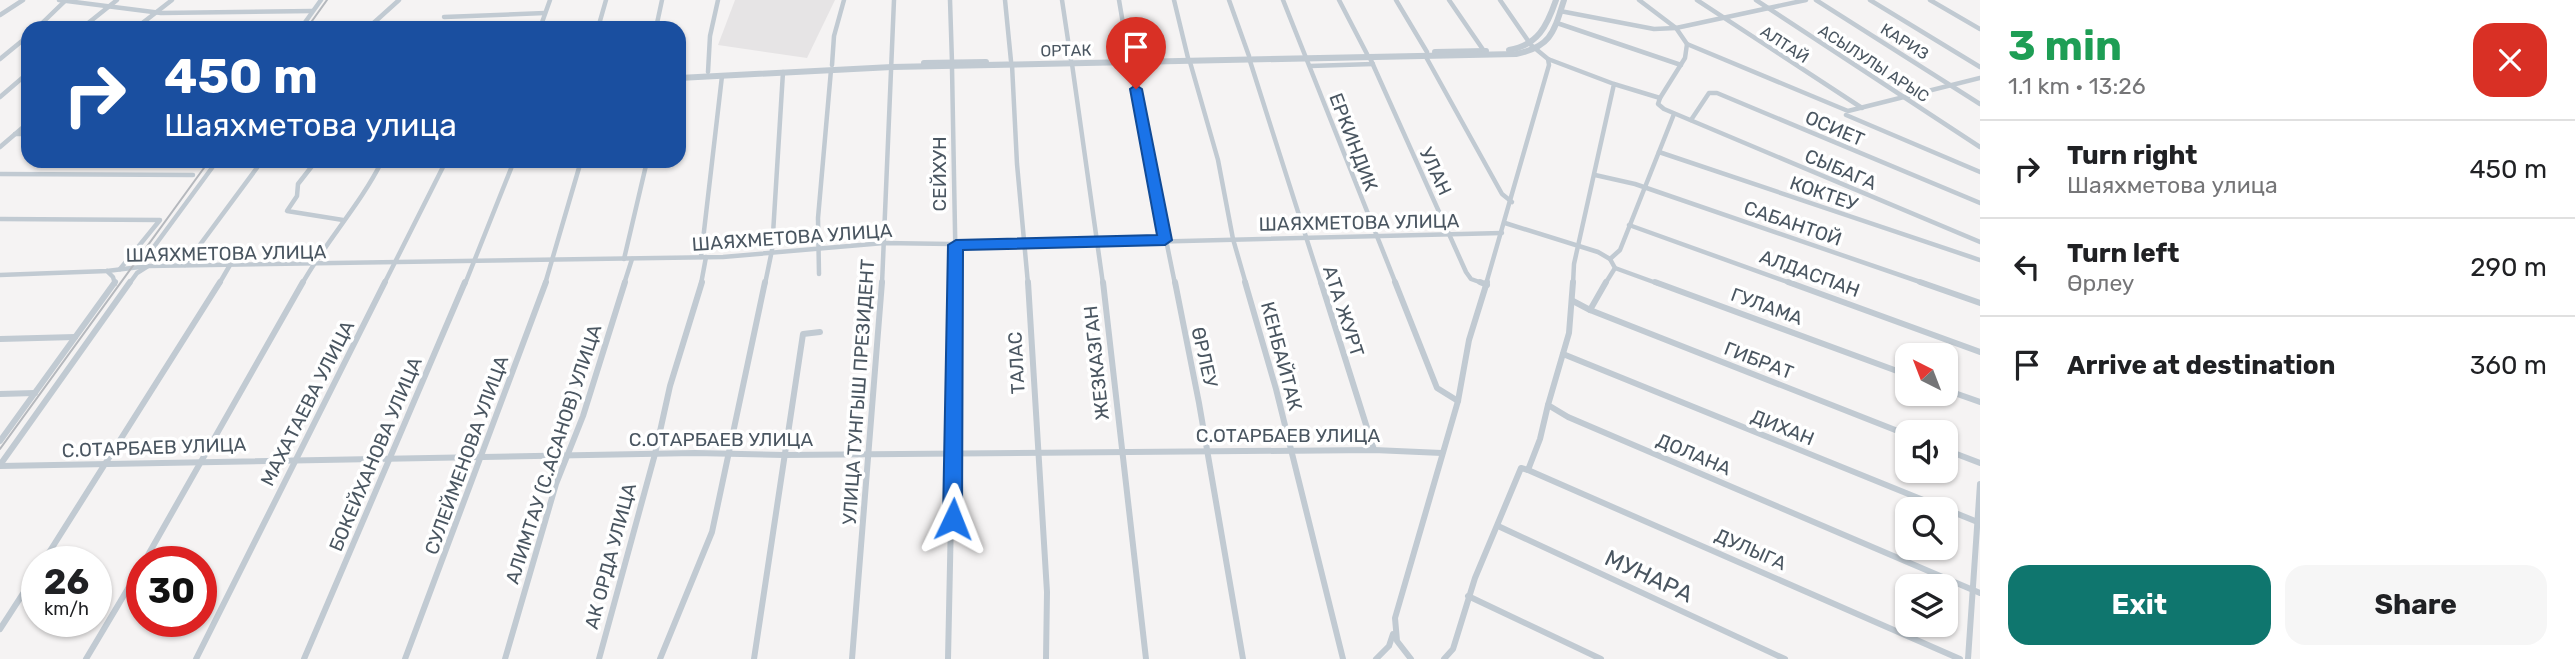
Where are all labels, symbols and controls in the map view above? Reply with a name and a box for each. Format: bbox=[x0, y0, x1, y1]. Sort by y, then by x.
pin bbox=[1106, 17, 1166, 89]
street label: КАРИЗ bbox=[1877, 19, 1932, 64]
street label: АСЫЛУЛЫ АРЫС bbox=[1815, 21, 1933, 106]
text: 3 min bbox=[2008, 21, 2122, 71]
street label: АЛТАЙ bbox=[1757, 22, 1812, 67]
button: close bbox=[2473, 23, 2547, 97]
icon: arrive bbox=[1117, 28, 1155, 66]
street label: ОРТАК bbox=[1040, 41, 1092, 60]
text: 450 m bbox=[164, 47, 318, 105]
icon: right bbox=[49, 49, 140, 140]
text: 1.1 km · 13:26 bbox=[2008, 72, 2146, 100]
street label: ЕРКИНДИК bbox=[1324, 90, 1383, 194]
text: Шаяхметова улица bbox=[164, 106, 457, 144]
street label: ОСИЕТ bbox=[1802, 106, 1868, 151]
street label: СЕЙХУН bbox=[928, 136, 951, 212]
text: Turn right bbox=[2067, 140, 2197, 171]
street label: УЛАН bbox=[1414, 144, 1457, 199]
street label: СЫБАГА bbox=[1801, 144, 1880, 195]
icon: right bbox=[2008, 150, 2046, 188]
text: 450 m bbox=[2469, 154, 2547, 185]
street label: КОКТЕУ bbox=[1787, 171, 1862, 216]
text: Шаяхметова улица bbox=[2067, 171, 2278, 199]
street label: САБАНТОЙ bbox=[1741, 196, 1845, 251]
street label: ШАЯХМЕТОВА УЛИЦА bbox=[1258, 209, 1460, 236]
street label: ШАЯХМЕТОВА УЛИЦА bbox=[691, 219, 893, 256]
text: Turn left bbox=[2067, 238, 2179, 269]
street label: ШАЯХМЕТОВА УЛИЦА bbox=[125, 240, 327, 267]
street label: АЛДАСПАН bbox=[1757, 245, 1863, 302]
icon: left bbox=[2008, 248, 2046, 286]
text: 290 m bbox=[2470, 252, 2547, 283]
street label: УЛИЦА ТУНГЫШ ПРЕЗИДЕНТ bbox=[838, 258, 879, 526]
street label: АТА ЖУРТ bbox=[1318, 263, 1369, 360]
text: Өрлеу bbox=[2067, 269, 2134, 297]
street label: ГУЛАМА bbox=[1728, 283, 1806, 330]
street label: КЕНБАЙТАК bbox=[1256, 299, 1307, 413]
street label: ЖЕЗКАЗГАН bbox=[1079, 305, 1114, 421]
street label: МАХАТАЕВА УЛИЦА bbox=[256, 316, 359, 490]
street label: АЛИМТАУ (С.АСАНОВ) УЛИЦА bbox=[501, 321, 606, 587]
street label: ӨРЛЕУ bbox=[1186, 325, 1223, 390]
street label: ТАЛАС bbox=[1003, 331, 1030, 395]
street label: ГИБРАТ bbox=[1721, 337, 1797, 384]
north arrow bbox=[1895, 343, 1958, 406]
map controls bbox=[1895, 343, 1958, 637]
icon: arrive bbox=[2008, 346, 2046, 384]
text: Arrive at destination bbox=[2067, 350, 2335, 381]
text: 360 m bbox=[2470, 350, 2547, 381]
street label: СУЛЕЙМЕНОВА УЛИЦА bbox=[420, 352, 513, 558]
street label: БОКЕЙХАНОВА УЛИЦА bbox=[324, 353, 427, 555]
street label: ДИХАН bbox=[1748, 404, 1818, 450]
button: sound bbox=[1895, 420, 1958, 483]
street label: С.ОТАРБАЕВ УЛИЦА bbox=[1196, 424, 1380, 447]
street label: С.ОТАРБАЕВ УЛИЦА bbox=[629, 428, 813, 451]
street label: ДОЛАНА bbox=[1653, 429, 1735, 480]
street label: С.ОТАРБАЕВ УЛИЦА bbox=[61, 433, 247, 462]
street label: АК ОРДА УЛИЦА bbox=[580, 480, 641, 632]
position arrow bbox=[916, 482, 990, 556]
button: search bbox=[1895, 497, 1958, 560]
street label: ДУЛЫГА bbox=[1712, 524, 1790, 575]
street label: МУНАРА bbox=[1601, 543, 1697, 609]
speed limit sign: 30 bbox=[126, 546, 217, 637]
text: 26 bbox=[44, 561, 89, 603]
button: Exit bbox=[2008, 565, 2271, 645]
button: Share bbox=[2285, 565, 2547, 645]
button: layers bbox=[1895, 574, 1958, 637]
text: km/h bbox=[44, 598, 89, 620]

